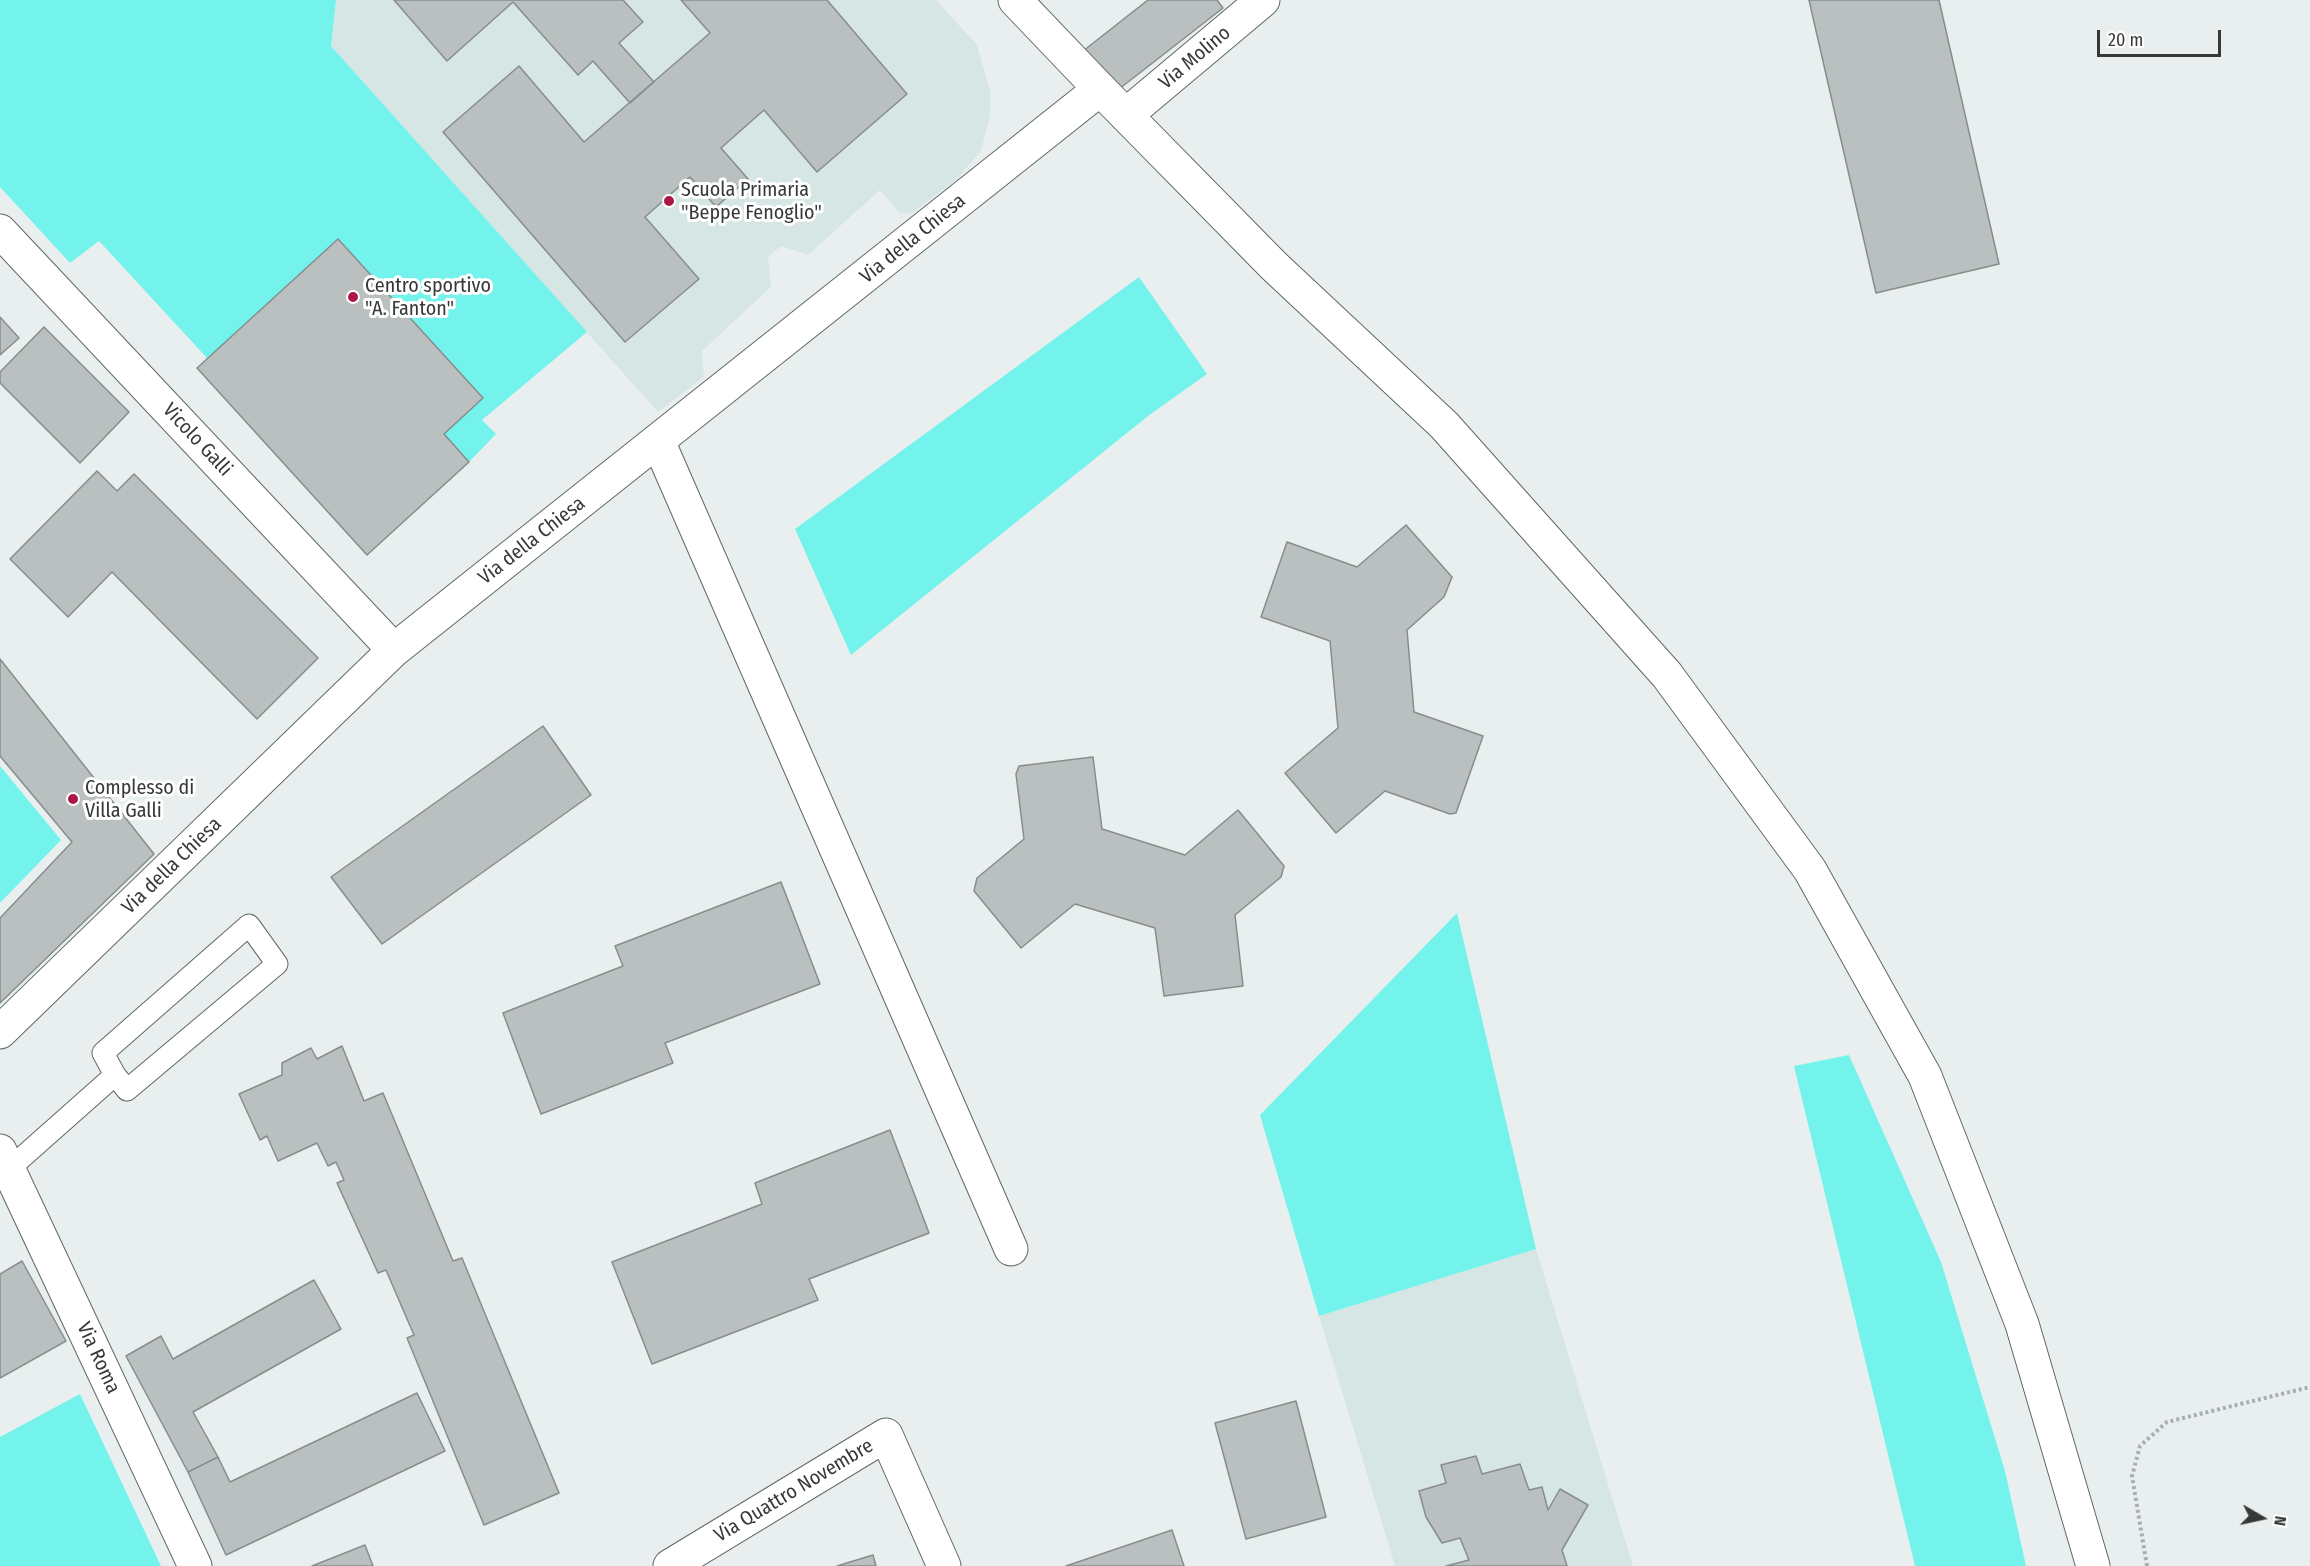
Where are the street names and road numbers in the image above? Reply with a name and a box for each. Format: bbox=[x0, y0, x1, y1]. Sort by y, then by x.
street label: Via Molino bbox=[1154, 21, 1236, 95]
street label: Via della Chiesa bbox=[855, 189, 971, 289]
street label: Vicolo Galli bbox=[157, 399, 237, 481]
street label: Via della Chiesa bbox=[474, 492, 590, 590]
street label: Via della Chiesa bbox=[117, 813, 227, 919]
street label: Via Roma bbox=[71, 1318, 125, 1398]
street label: Via Quattro Novembre bbox=[710, 1434, 878, 1548]

